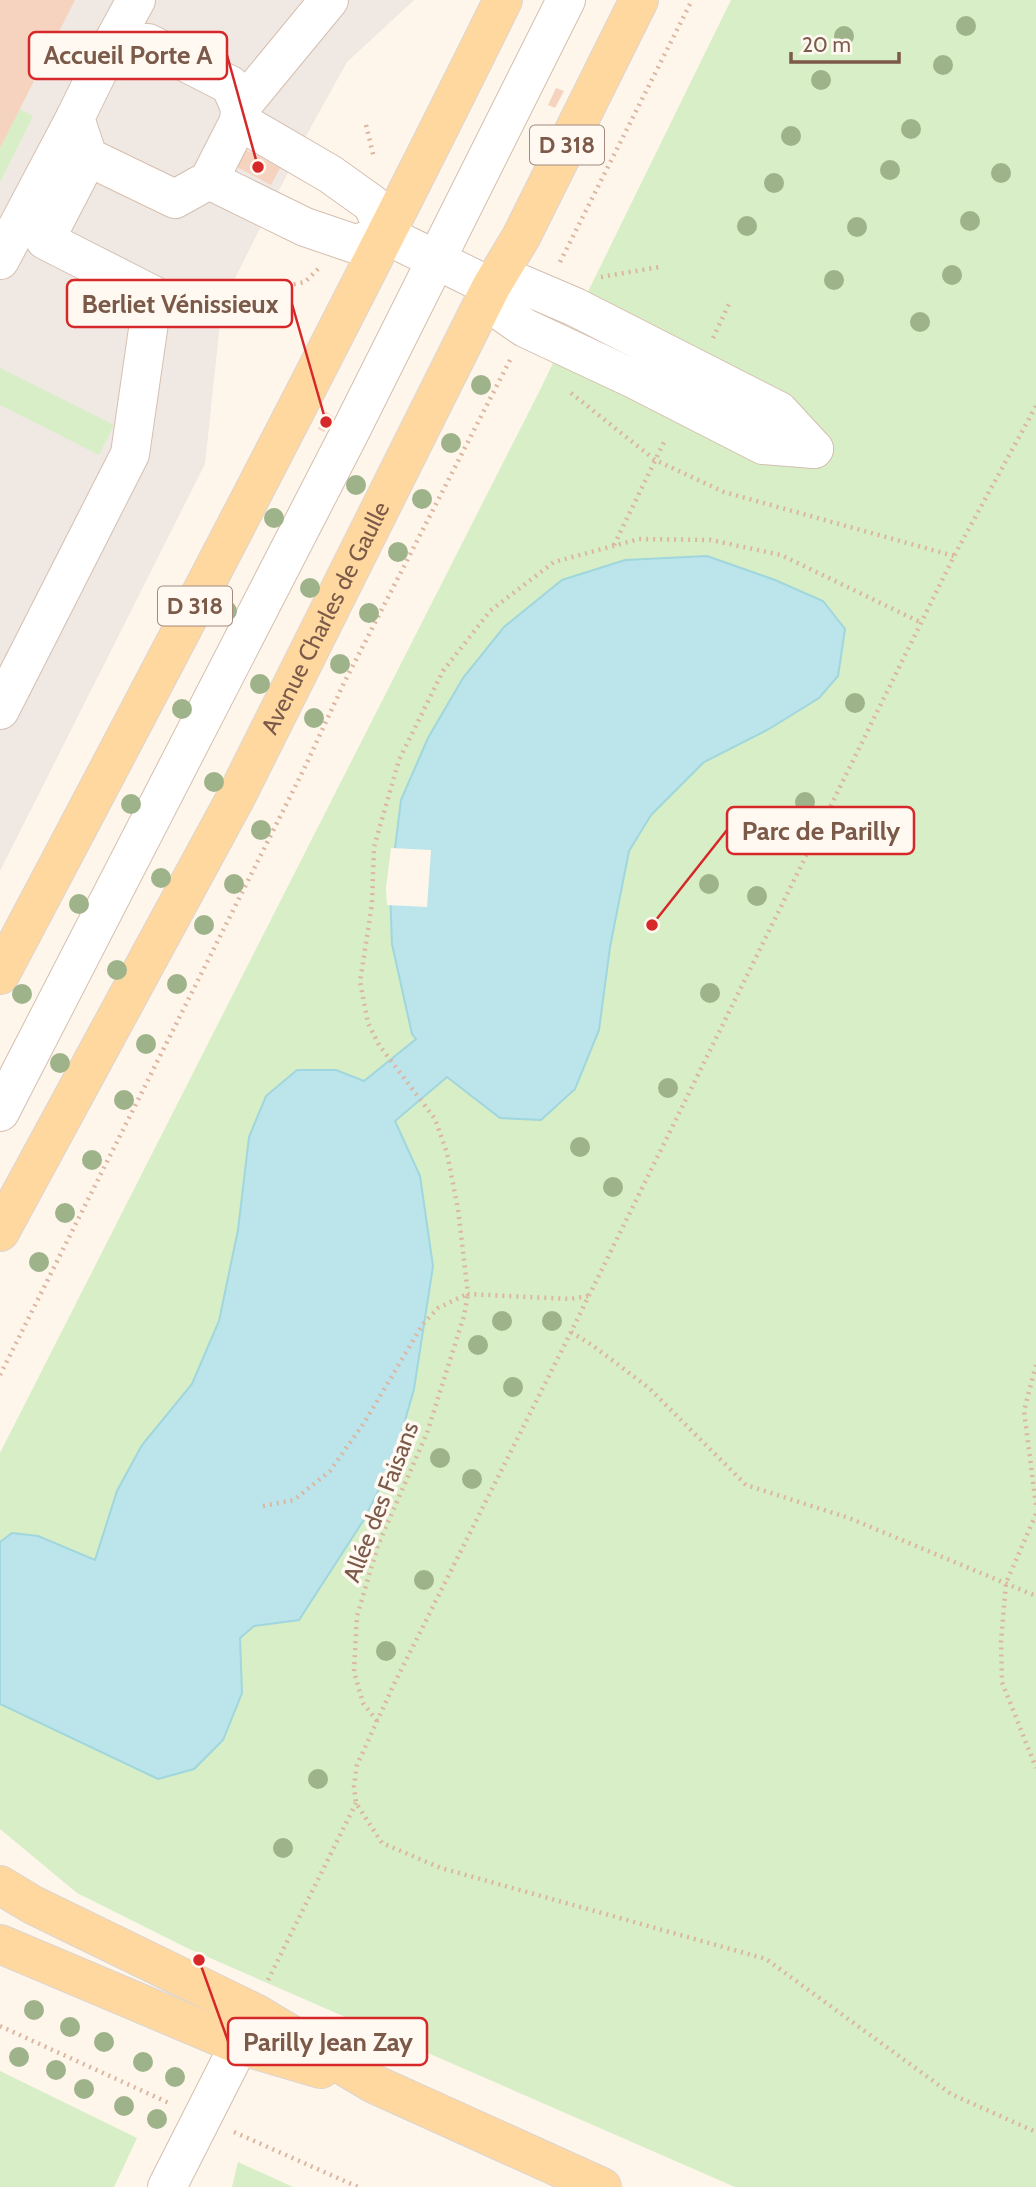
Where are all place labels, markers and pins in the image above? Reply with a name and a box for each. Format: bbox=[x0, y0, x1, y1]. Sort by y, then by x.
callout: Accueil Porte A bbox=[29, 32, 227, 79]
callout: Berliet Vénissieux bbox=[67, 280, 292, 327]
callout: Parc de Parilly bbox=[727, 807, 914, 854]
callout: Parilly Jean Zay bbox=[228, 2018, 427, 2065]

